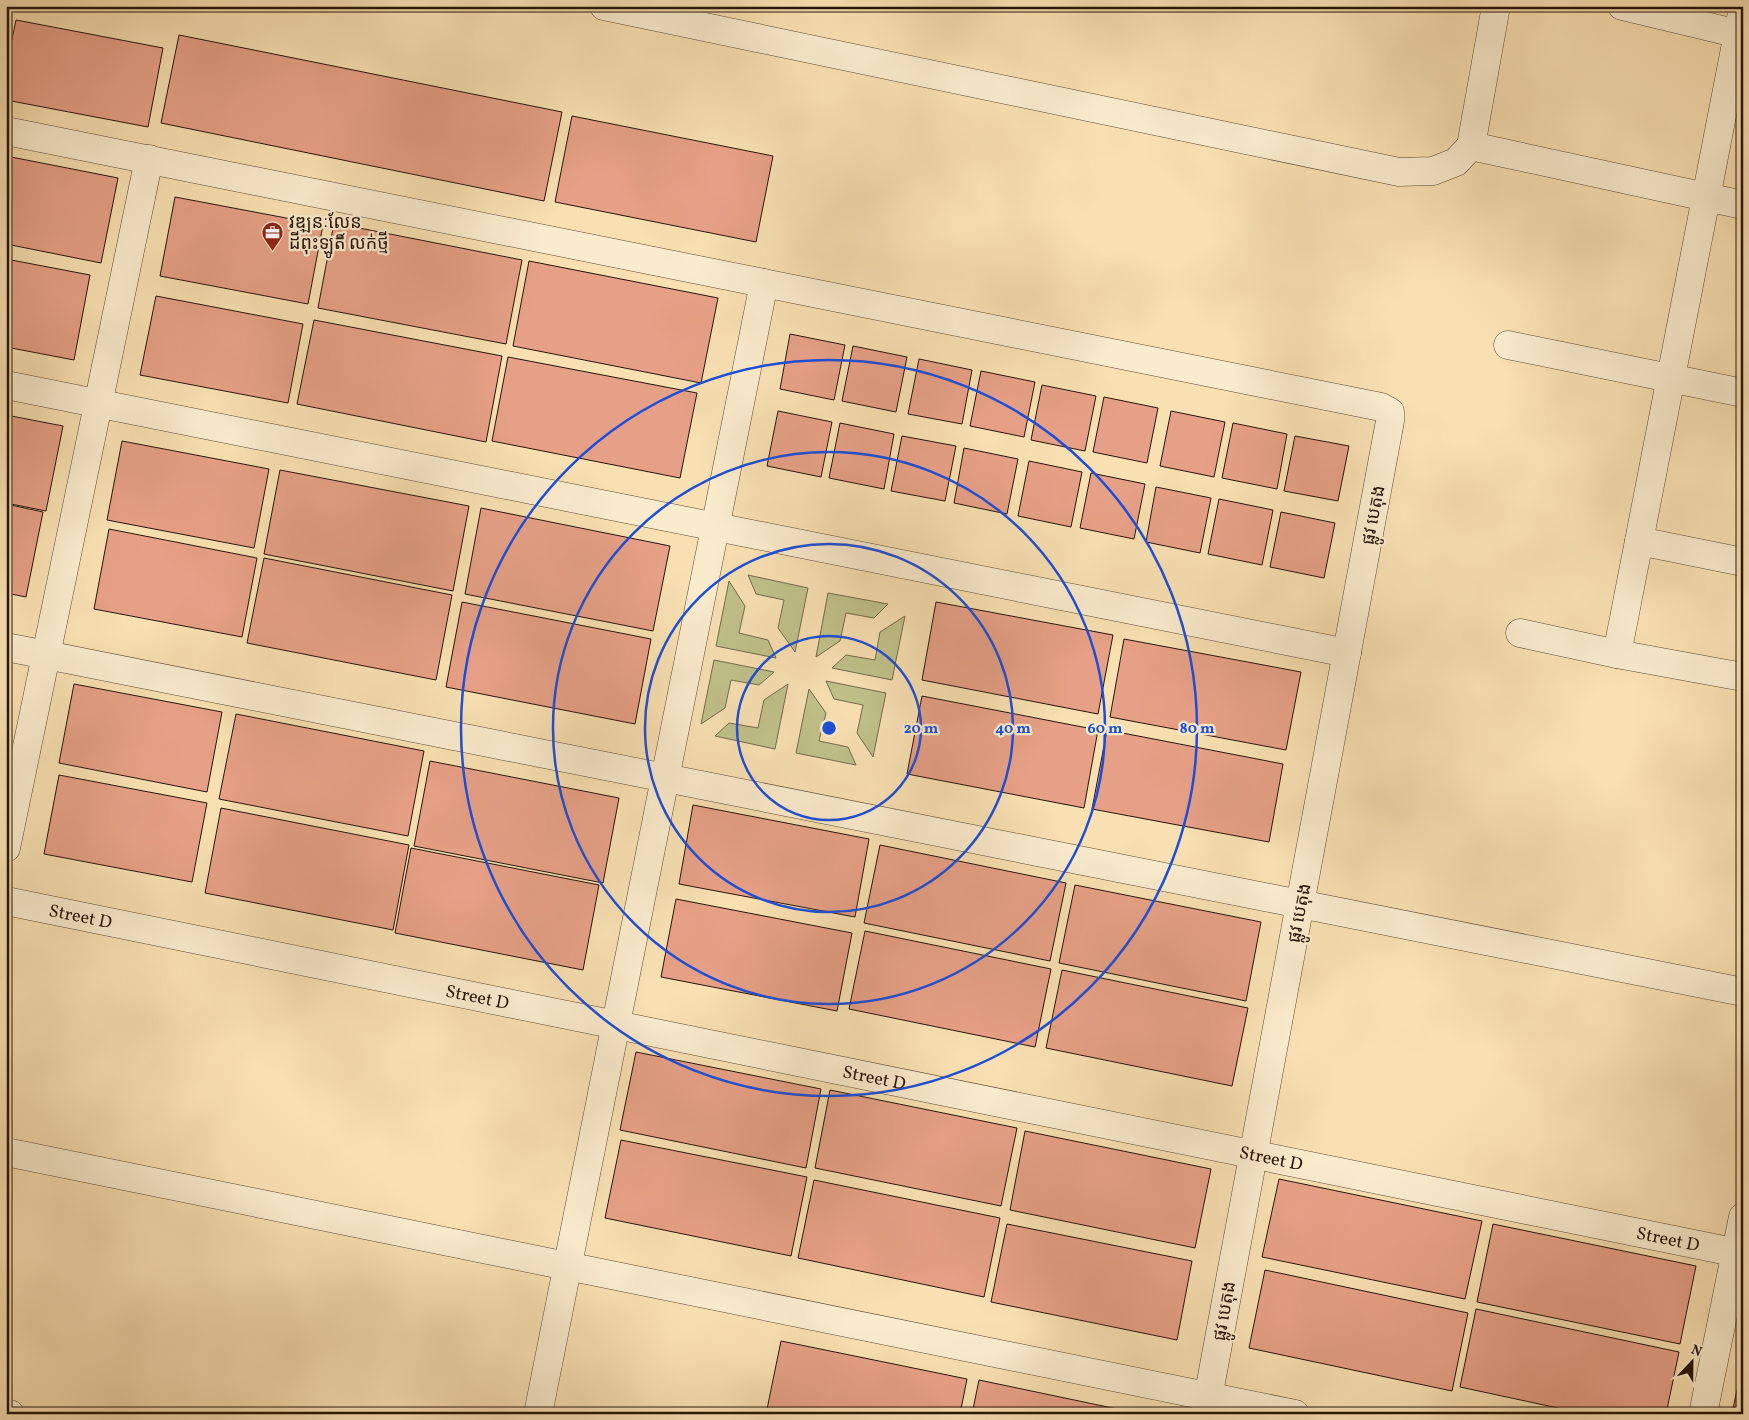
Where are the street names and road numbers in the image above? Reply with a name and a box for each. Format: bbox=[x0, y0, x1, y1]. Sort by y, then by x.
street label: ផ្លូវ បេតុង bbox=[1356, 483, 1395, 548]
street label: ផ្លូវ បេតុង bbox=[1282, 881, 1321, 946]
street label: Street D bbox=[46, 899, 114, 936]
street label: Street D bbox=[443, 980, 511, 1017]
street label: Street D bbox=[840, 1060, 908, 1098]
street label: Street D bbox=[1237, 1141, 1305, 1178]
street label: Street D bbox=[1634, 1222, 1702, 1259]
street label: ផ្លូវ បេតុង bbox=[1208, 1279, 1245, 1344]

